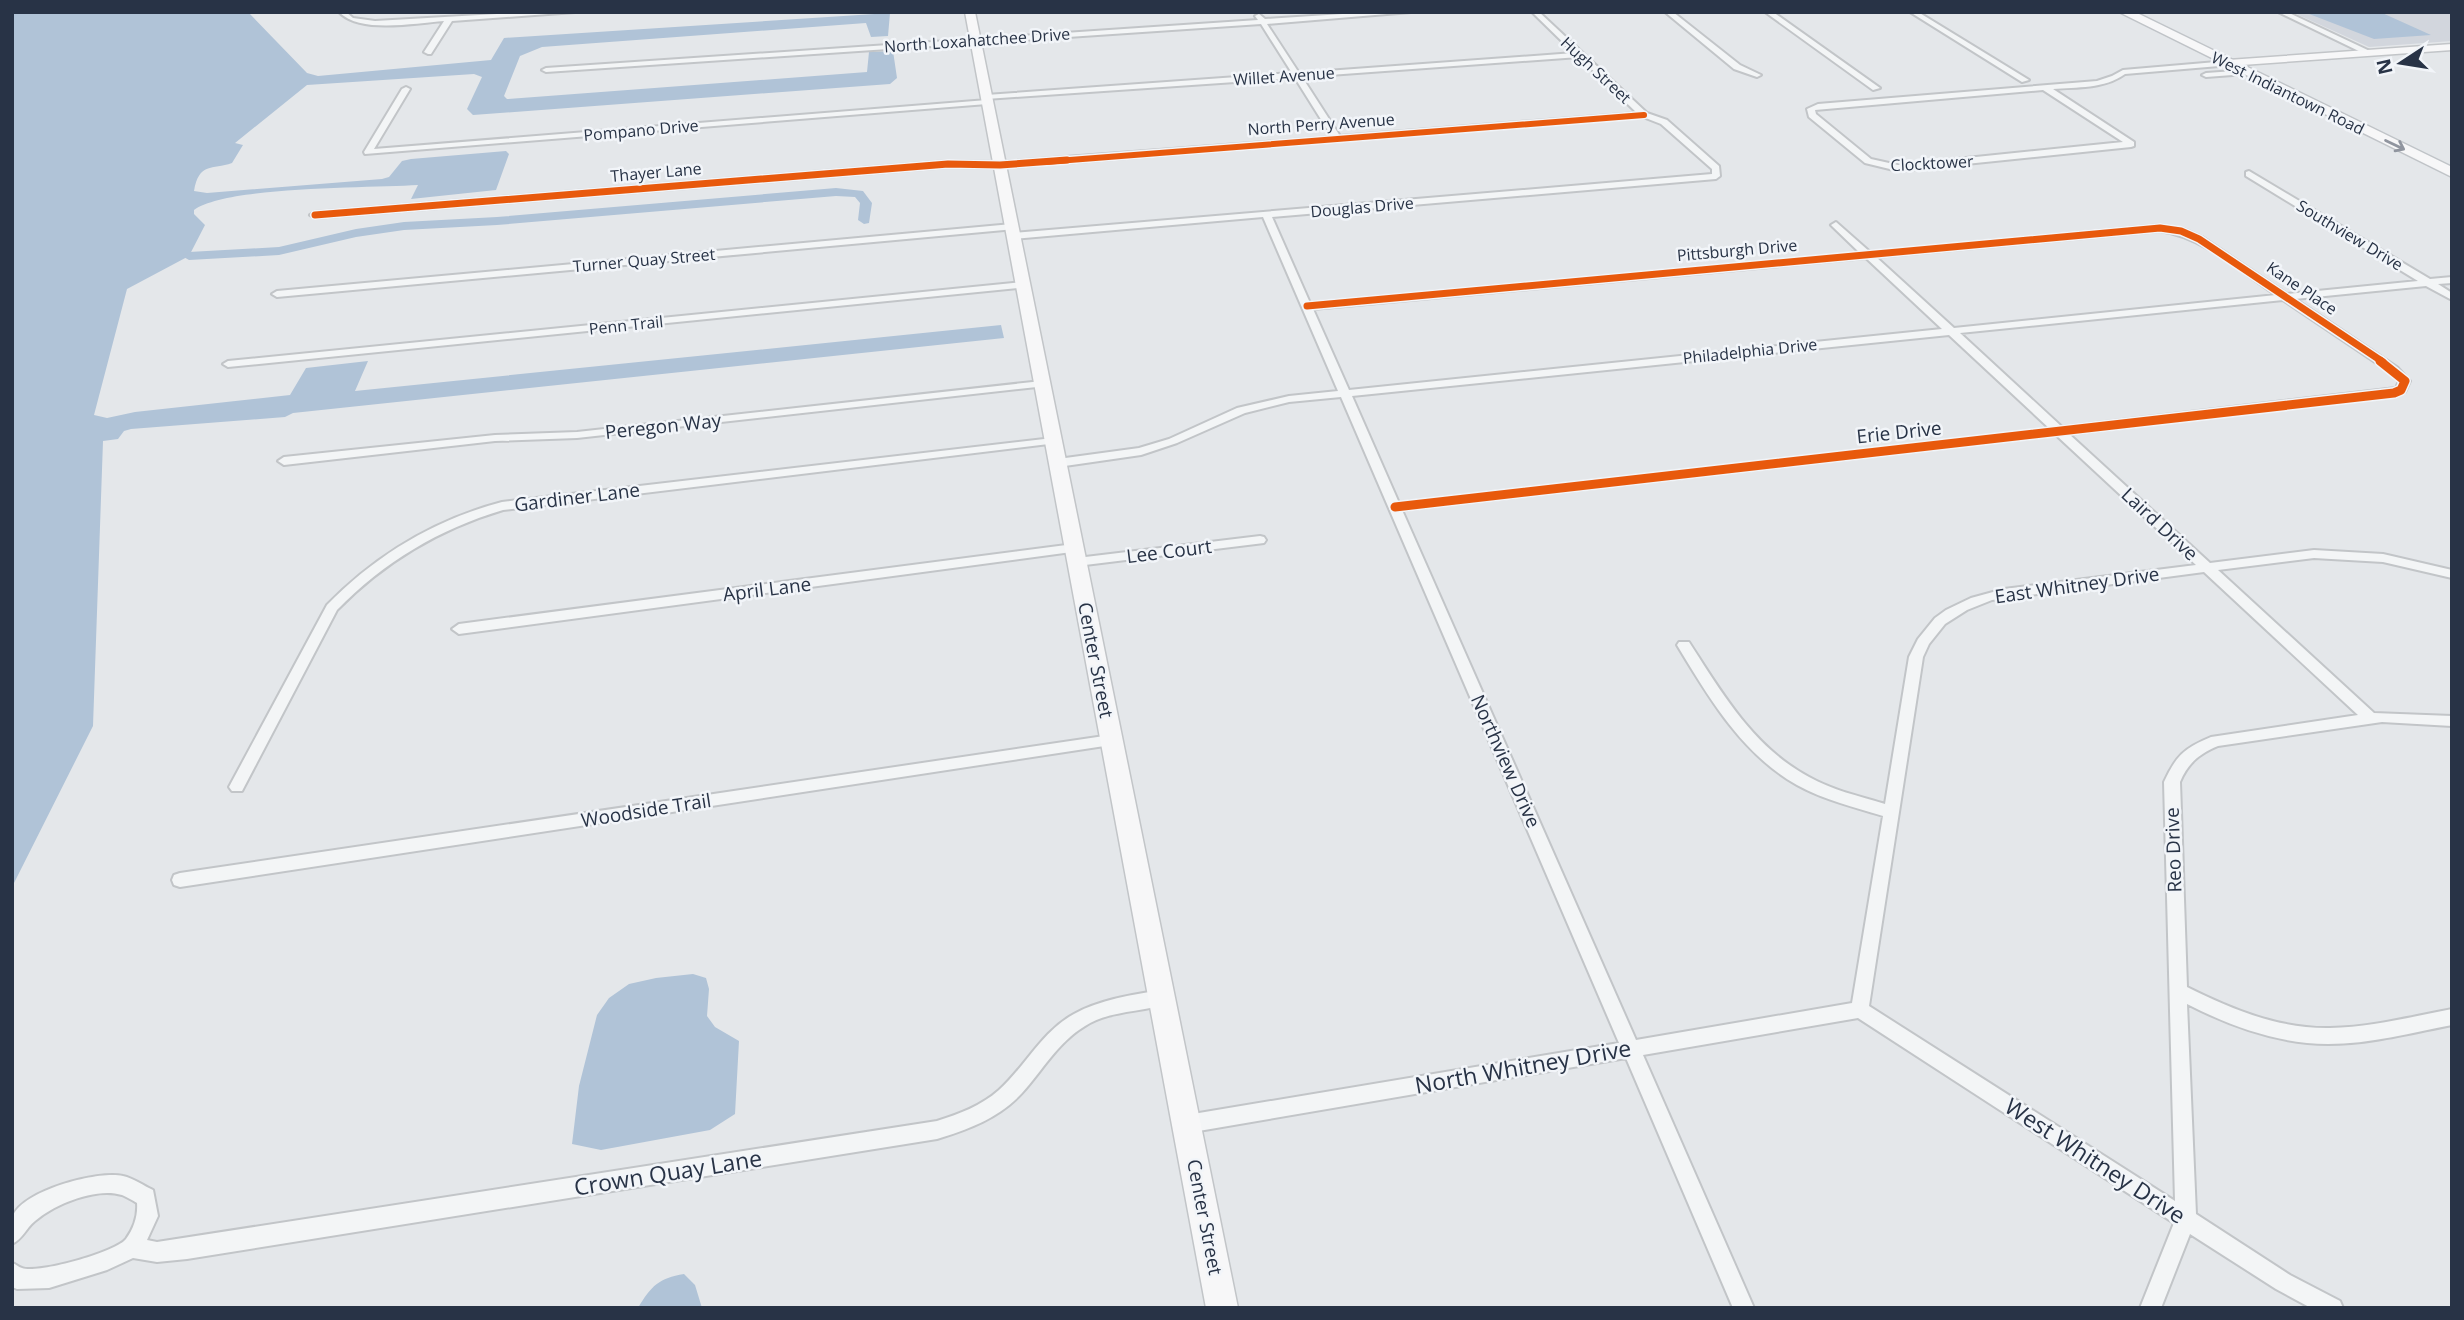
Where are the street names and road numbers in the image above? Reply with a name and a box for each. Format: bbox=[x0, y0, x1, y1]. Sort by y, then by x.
street label: North Loxahatchee Drive bbox=[883, 23, 1071, 57]
street label: Hugh Street bbox=[1556, 32, 1636, 109]
street label: West Indiantown Road bbox=[2208, 46, 2368, 140]
street label: Willet Avenue bbox=[1233, 61, 1335, 91]
street label: North Perry Avenue bbox=[1247, 108, 1395, 140]
street label: Pompano Drive bbox=[583, 114, 700, 146]
street label: Clocktower bbox=[1890, 150, 1975, 176]
street label: Thayer Lane bbox=[610, 157, 702, 187]
street label: Douglas Drive bbox=[1309, 192, 1415, 222]
street label: Southview Drive bbox=[2293, 195, 2407, 275]
street label: Pittsburgh Drive bbox=[1676, 234, 1798, 266]
street label: Turner Quay Street bbox=[572, 243, 716, 277]
street label: Kane Place bbox=[2262, 256, 2342, 320]
street label: Penn Trail bbox=[588, 310, 664, 340]
street label: Philadelphia Drive bbox=[1682, 333, 1818, 369]
street label: Peregon Way bbox=[604, 407, 723, 445]
street label: Erie Drive bbox=[1855, 415, 1943, 449]
street label: Gardiner Lane bbox=[513, 476, 641, 518]
street label: Laird Drive bbox=[2116, 482, 2204, 566]
street label: Lee Court bbox=[1125, 533, 1213, 569]
street label: East Whitney Drive bbox=[1993, 561, 2161, 609]
street label: April Lane bbox=[721, 571, 813, 607]
street label: Center Street bbox=[1072, 600, 1120, 720]
street label: Northview Drive bbox=[1465, 690, 1547, 832]
street label: Woodside Trail bbox=[579, 787, 713, 833]
street label: Reo Drive bbox=[2159, 807, 2187, 893]
street label: North Whitney Drive bbox=[1412, 1031, 1633, 1101]
street label: West Whitney Drive bbox=[1999, 1090, 2192, 1231]
street label: Crown Quay Lane bbox=[572, 1141, 764, 1203]
street label: Center Street bbox=[1181, 1157, 1229, 1277]

